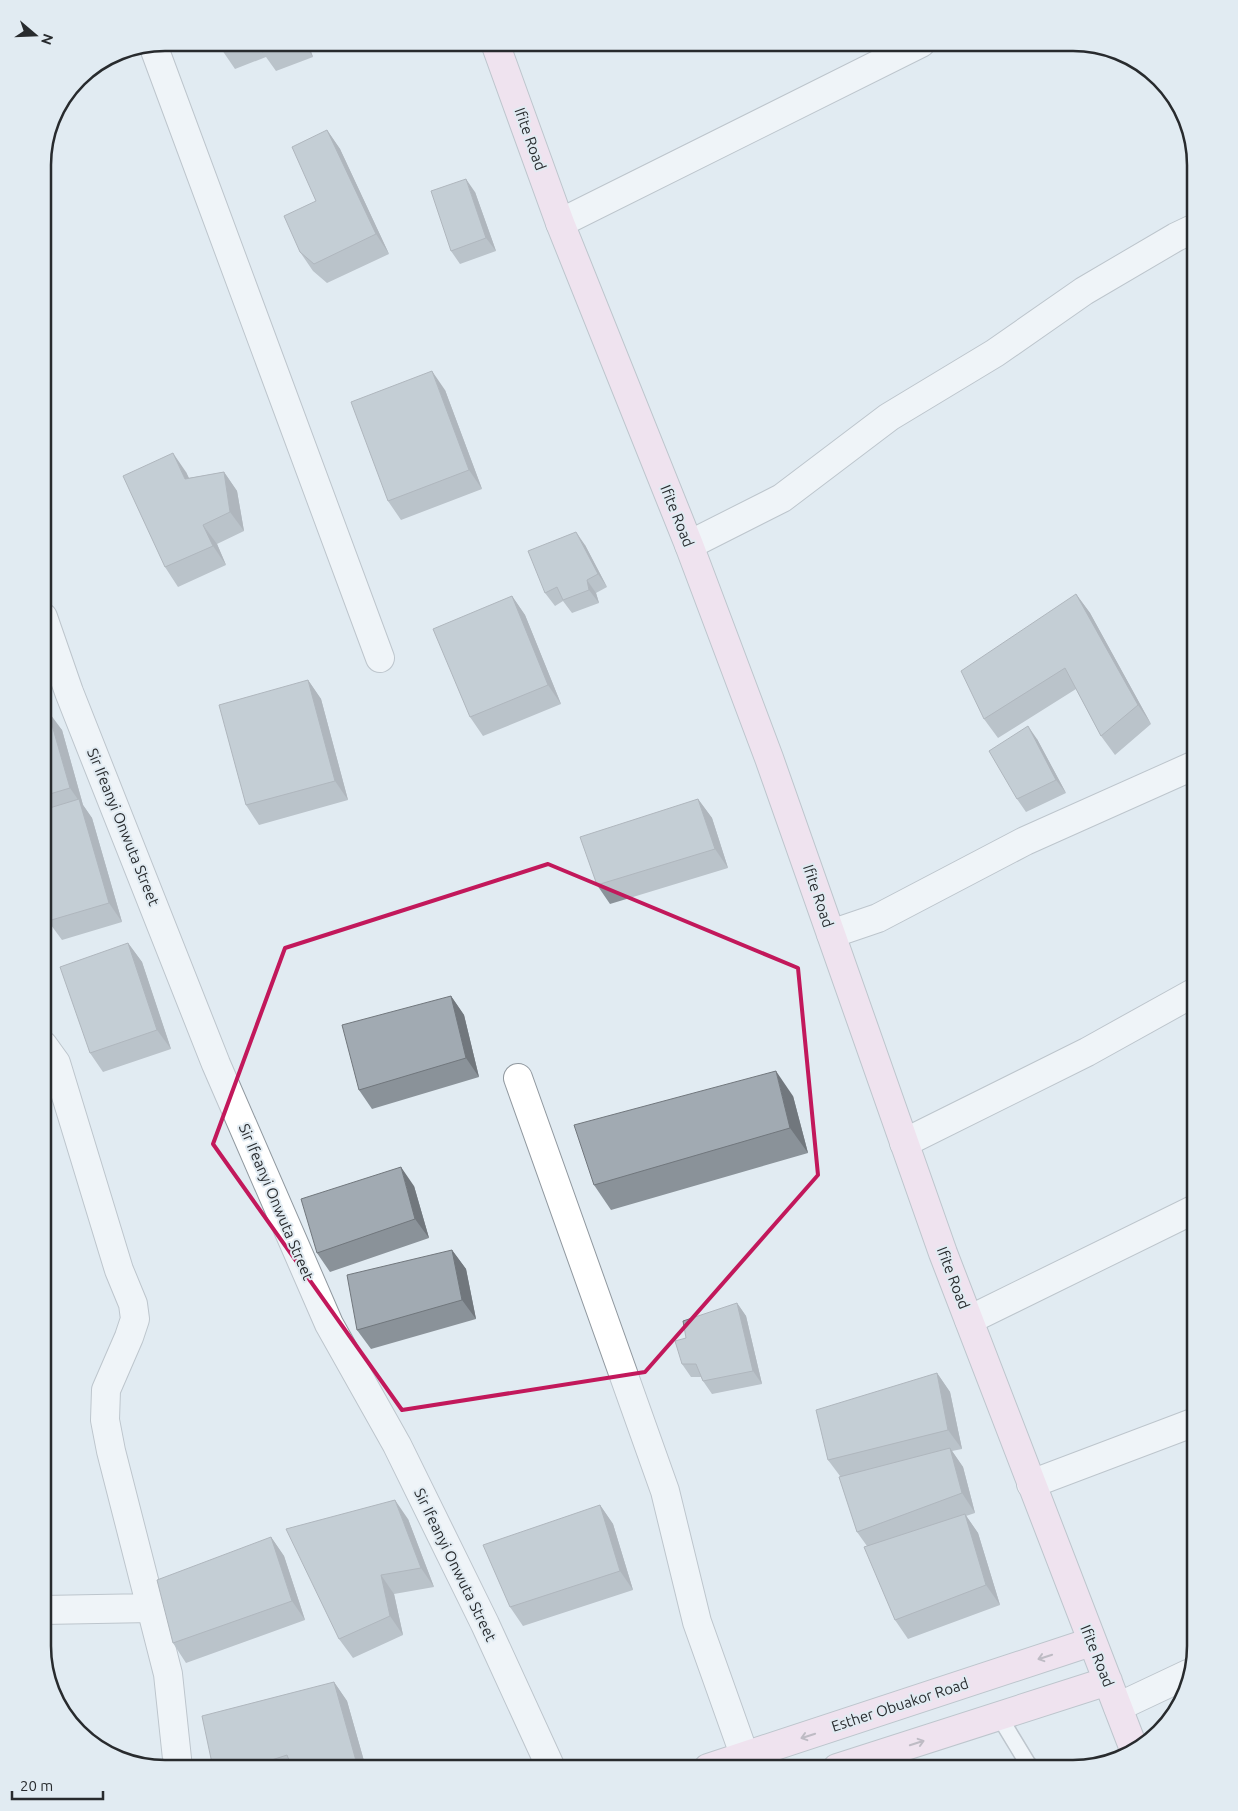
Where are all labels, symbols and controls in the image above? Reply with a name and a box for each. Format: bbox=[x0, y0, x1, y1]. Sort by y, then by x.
north arrow bbox=[10, 10, 60, 60]
text: N bbox=[38, 32, 57, 47]
street label: Ifite Road bbox=[511, 105, 550, 172]
street label: Ifite Road bbox=[657, 482, 698, 549]
street label: Sir Ifeanyi Onwuta Street bbox=[84, 746, 163, 908]
street label: Ifite Road bbox=[800, 862, 837, 930]
street label: Sir Ifeanyi Onwuta Street bbox=[236, 1121, 317, 1283]
street label: Ifite Road bbox=[934, 1244, 973, 1311]
street label: Sir Ifeanyi Onwuta Street bbox=[411, 1485, 500, 1644]
street label: Ifite Road bbox=[1077, 1622, 1118, 1689]
one-way arrow bbox=[1037, 1653, 1053, 1663]
street label: Esther Obuakor Road bbox=[829, 1674, 971, 1735]
one-way arrow bbox=[800, 1732, 816, 1741]
one-way arrow bbox=[908, 1737, 924, 1747]
scale bar bbox=[12, 1768, 104, 1800]
text: 20 m bbox=[20, 1777, 53, 1794]

